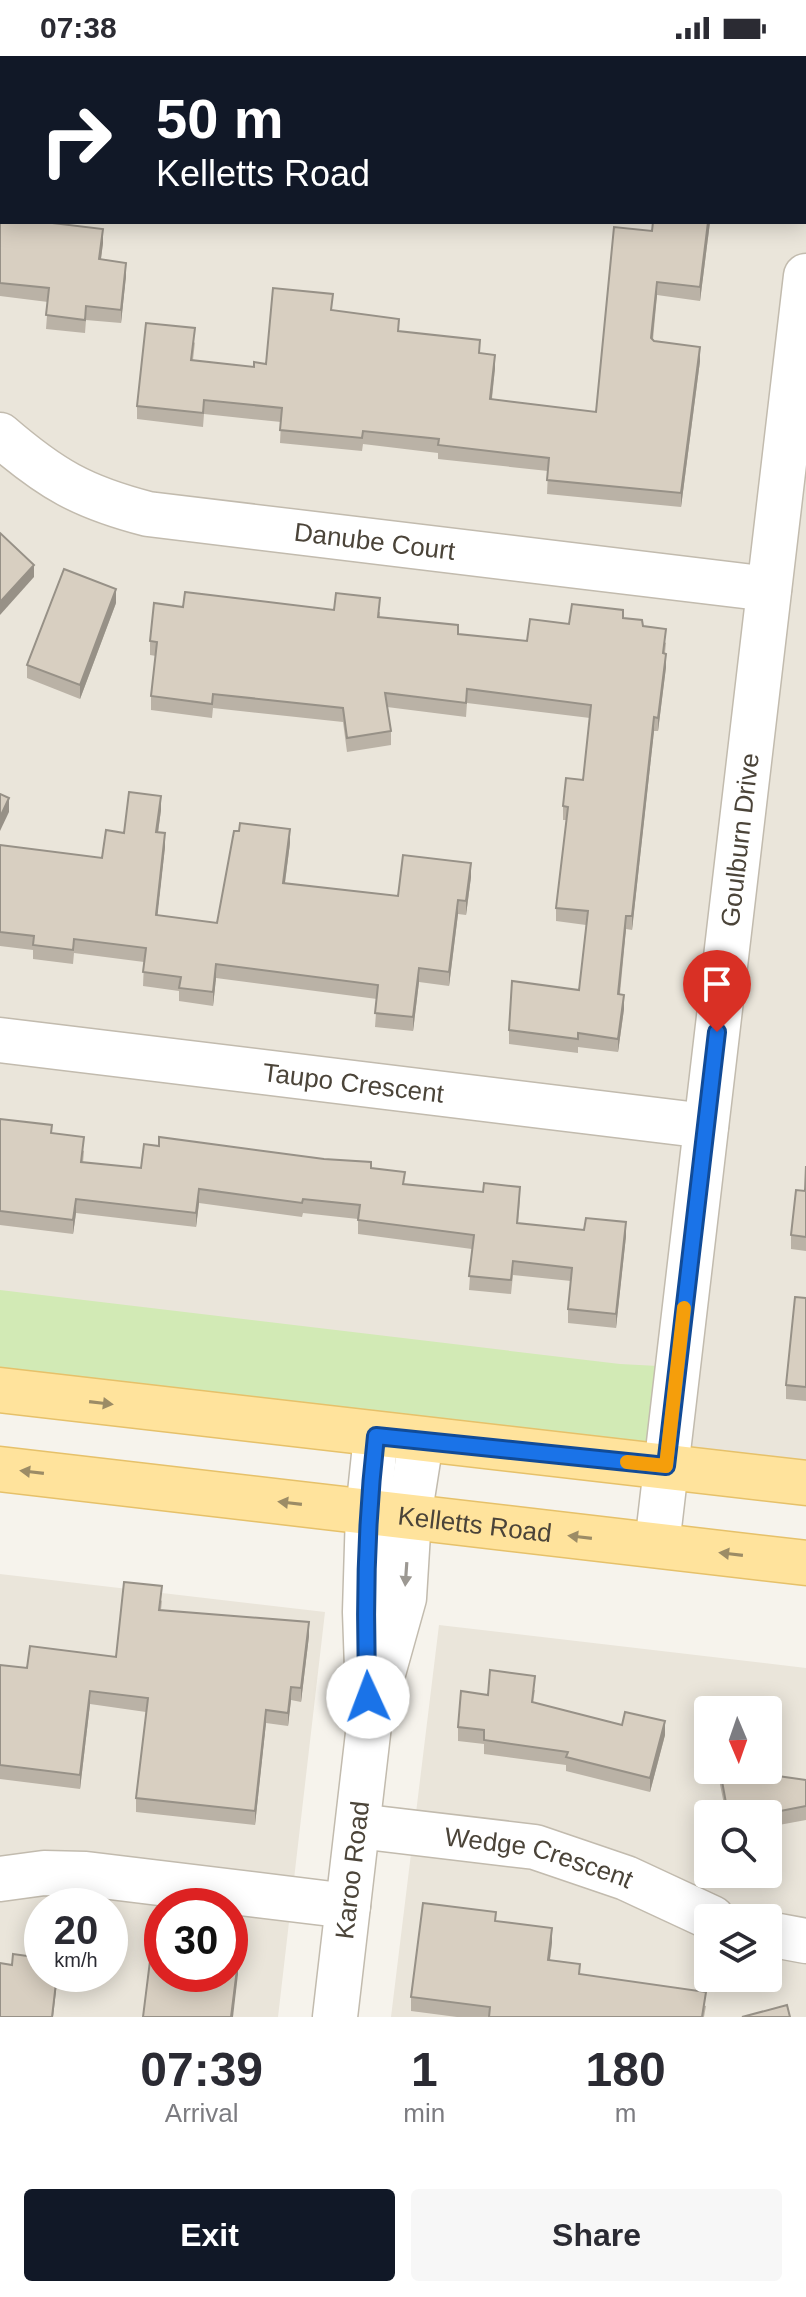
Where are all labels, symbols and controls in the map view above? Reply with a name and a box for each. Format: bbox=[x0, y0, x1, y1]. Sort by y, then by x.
text: 07:38 bbox=[40, 11, 117, 44]
text: 50 m bbox=[156, 87, 284, 150]
icon: right bbox=[24, 88, 128, 192]
text: Kelletts Road bbox=[156, 153, 370, 194]
street label: Danube Court bbox=[292, 517, 458, 566]
street label: Goulburn Drive bbox=[715, 751, 765, 928]
pin bbox=[683, 950, 751, 1032]
icon: arrive bbox=[695, 962, 739, 1006]
street label: Taupo Crescent bbox=[261, 1057, 446, 1109]
one-way arrow bbox=[89, 1396, 114, 1409]
one-way arrow bbox=[19, 1466, 44, 1479]
one-way arrow bbox=[277, 1496, 302, 1509]
street label: Kelletts Road bbox=[396, 1501, 553, 1548]
one-way arrow bbox=[567, 1530, 592, 1543]
one-way arrow bbox=[719, 1548, 744, 1561]
one-way arrow bbox=[399, 1562, 412, 1587]
position arrow bbox=[326, 1655, 410, 1739]
north arrow bbox=[694, 1696, 782, 1784]
map controls bbox=[694, 1696, 782, 1992]
street label: Karoo Road bbox=[329, 1799, 375, 1941]
button: search bbox=[694, 1800, 782, 1888]
street label: Wedge Crescent bbox=[443, 1821, 639, 1895]
speed limit sign: 30 bbox=[144, 1888, 248, 1992]
button: layers bbox=[694, 1904, 782, 1992]
text: 20 bbox=[54, 1908, 98, 1952]
text: km/h bbox=[54, 1949, 98, 1971]
text: 07:39 bbox=[140, 2043, 263, 2096]
text: 1 bbox=[411, 2043, 438, 2096]
text: 180 bbox=[586, 2043, 666, 2096]
text: Arrival bbox=[165, 2098, 239, 2128]
text: min bbox=[403, 2098, 445, 2128]
text: m bbox=[615, 2098, 636, 2128]
button: Exit bbox=[24, 2189, 395, 2281]
button: Share bbox=[411, 2189, 782, 2281]

